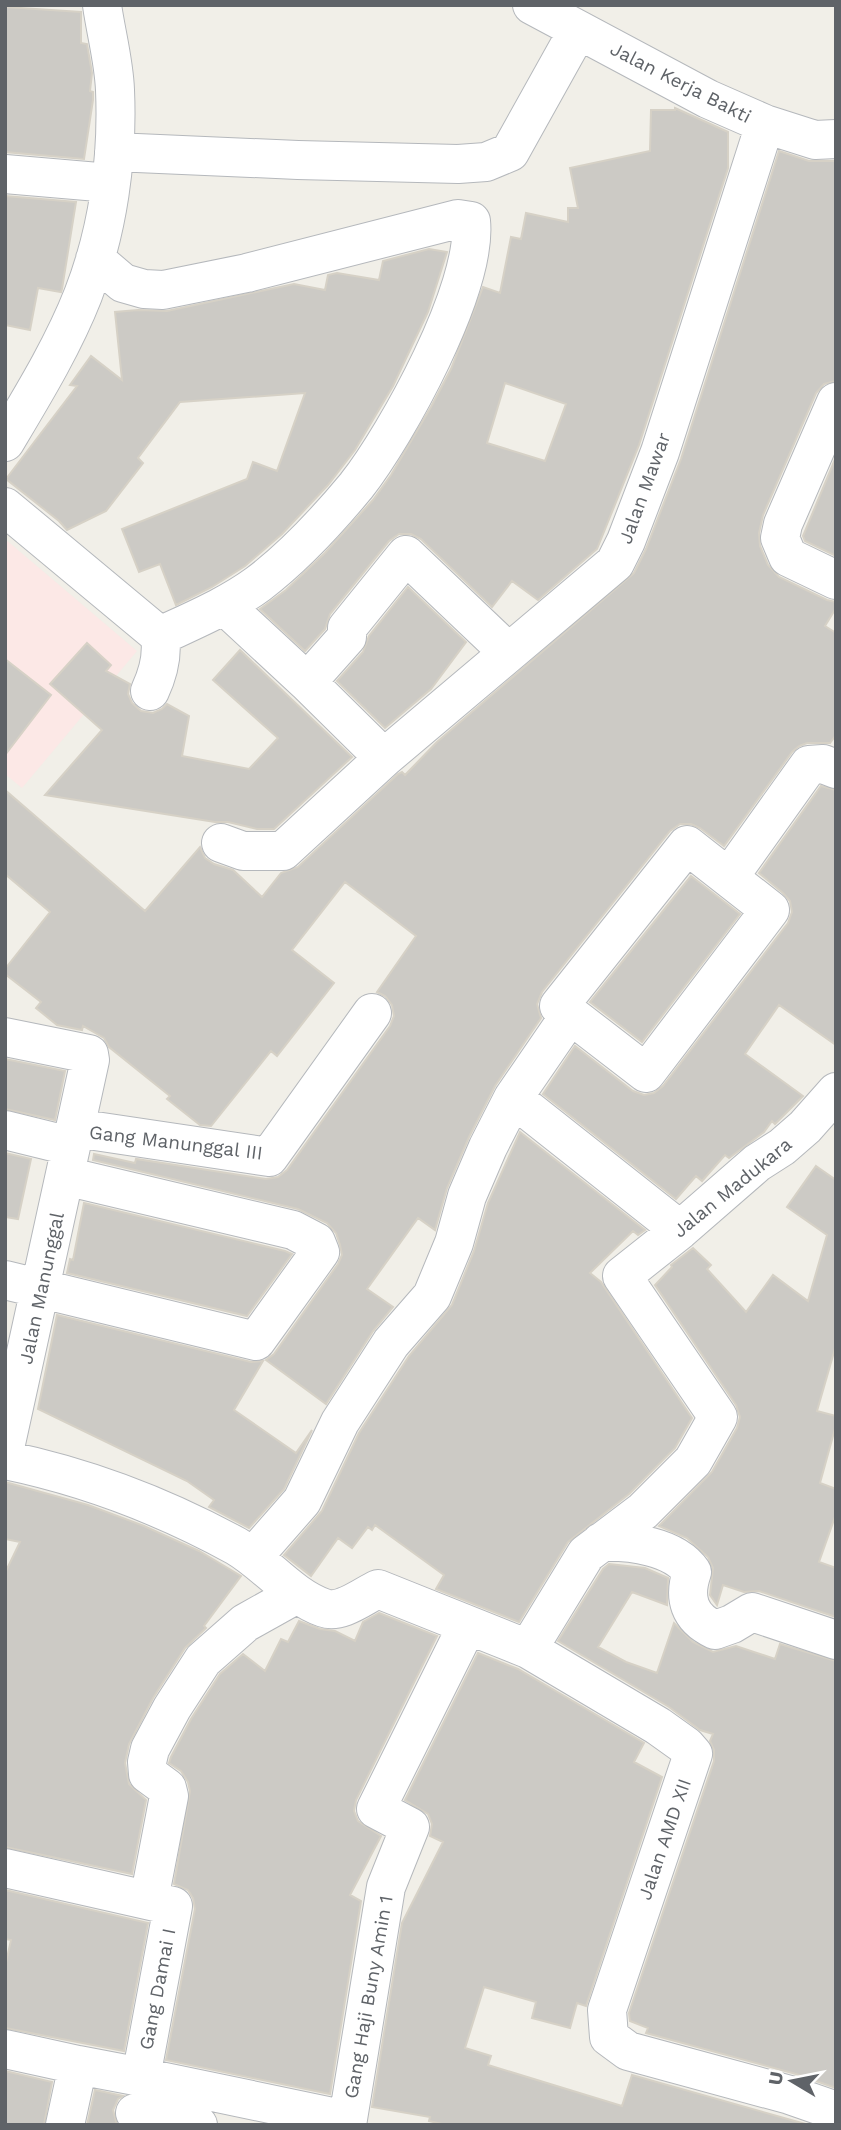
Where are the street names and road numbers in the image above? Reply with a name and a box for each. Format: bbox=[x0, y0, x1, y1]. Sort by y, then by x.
street label: Jalan Kerja Bakti bbox=[606, 37, 755, 128]
street label: Jalan Mawar bbox=[614, 429, 675, 547]
street label: Gang Manunggal III bbox=[88, 1120, 264, 1165]
street label: Jalan Madukara bbox=[668, 1132, 796, 1242]
street label: Jalan Manunggal bbox=[14, 1210, 69, 1366]
street label: Jalan AMD XII bbox=[633, 1776, 696, 1903]
street label: Gang Haji Buny Amin 1 bbox=[339, 1894, 398, 2100]
street label: Gang Damai I bbox=[134, 1926, 181, 2052]

